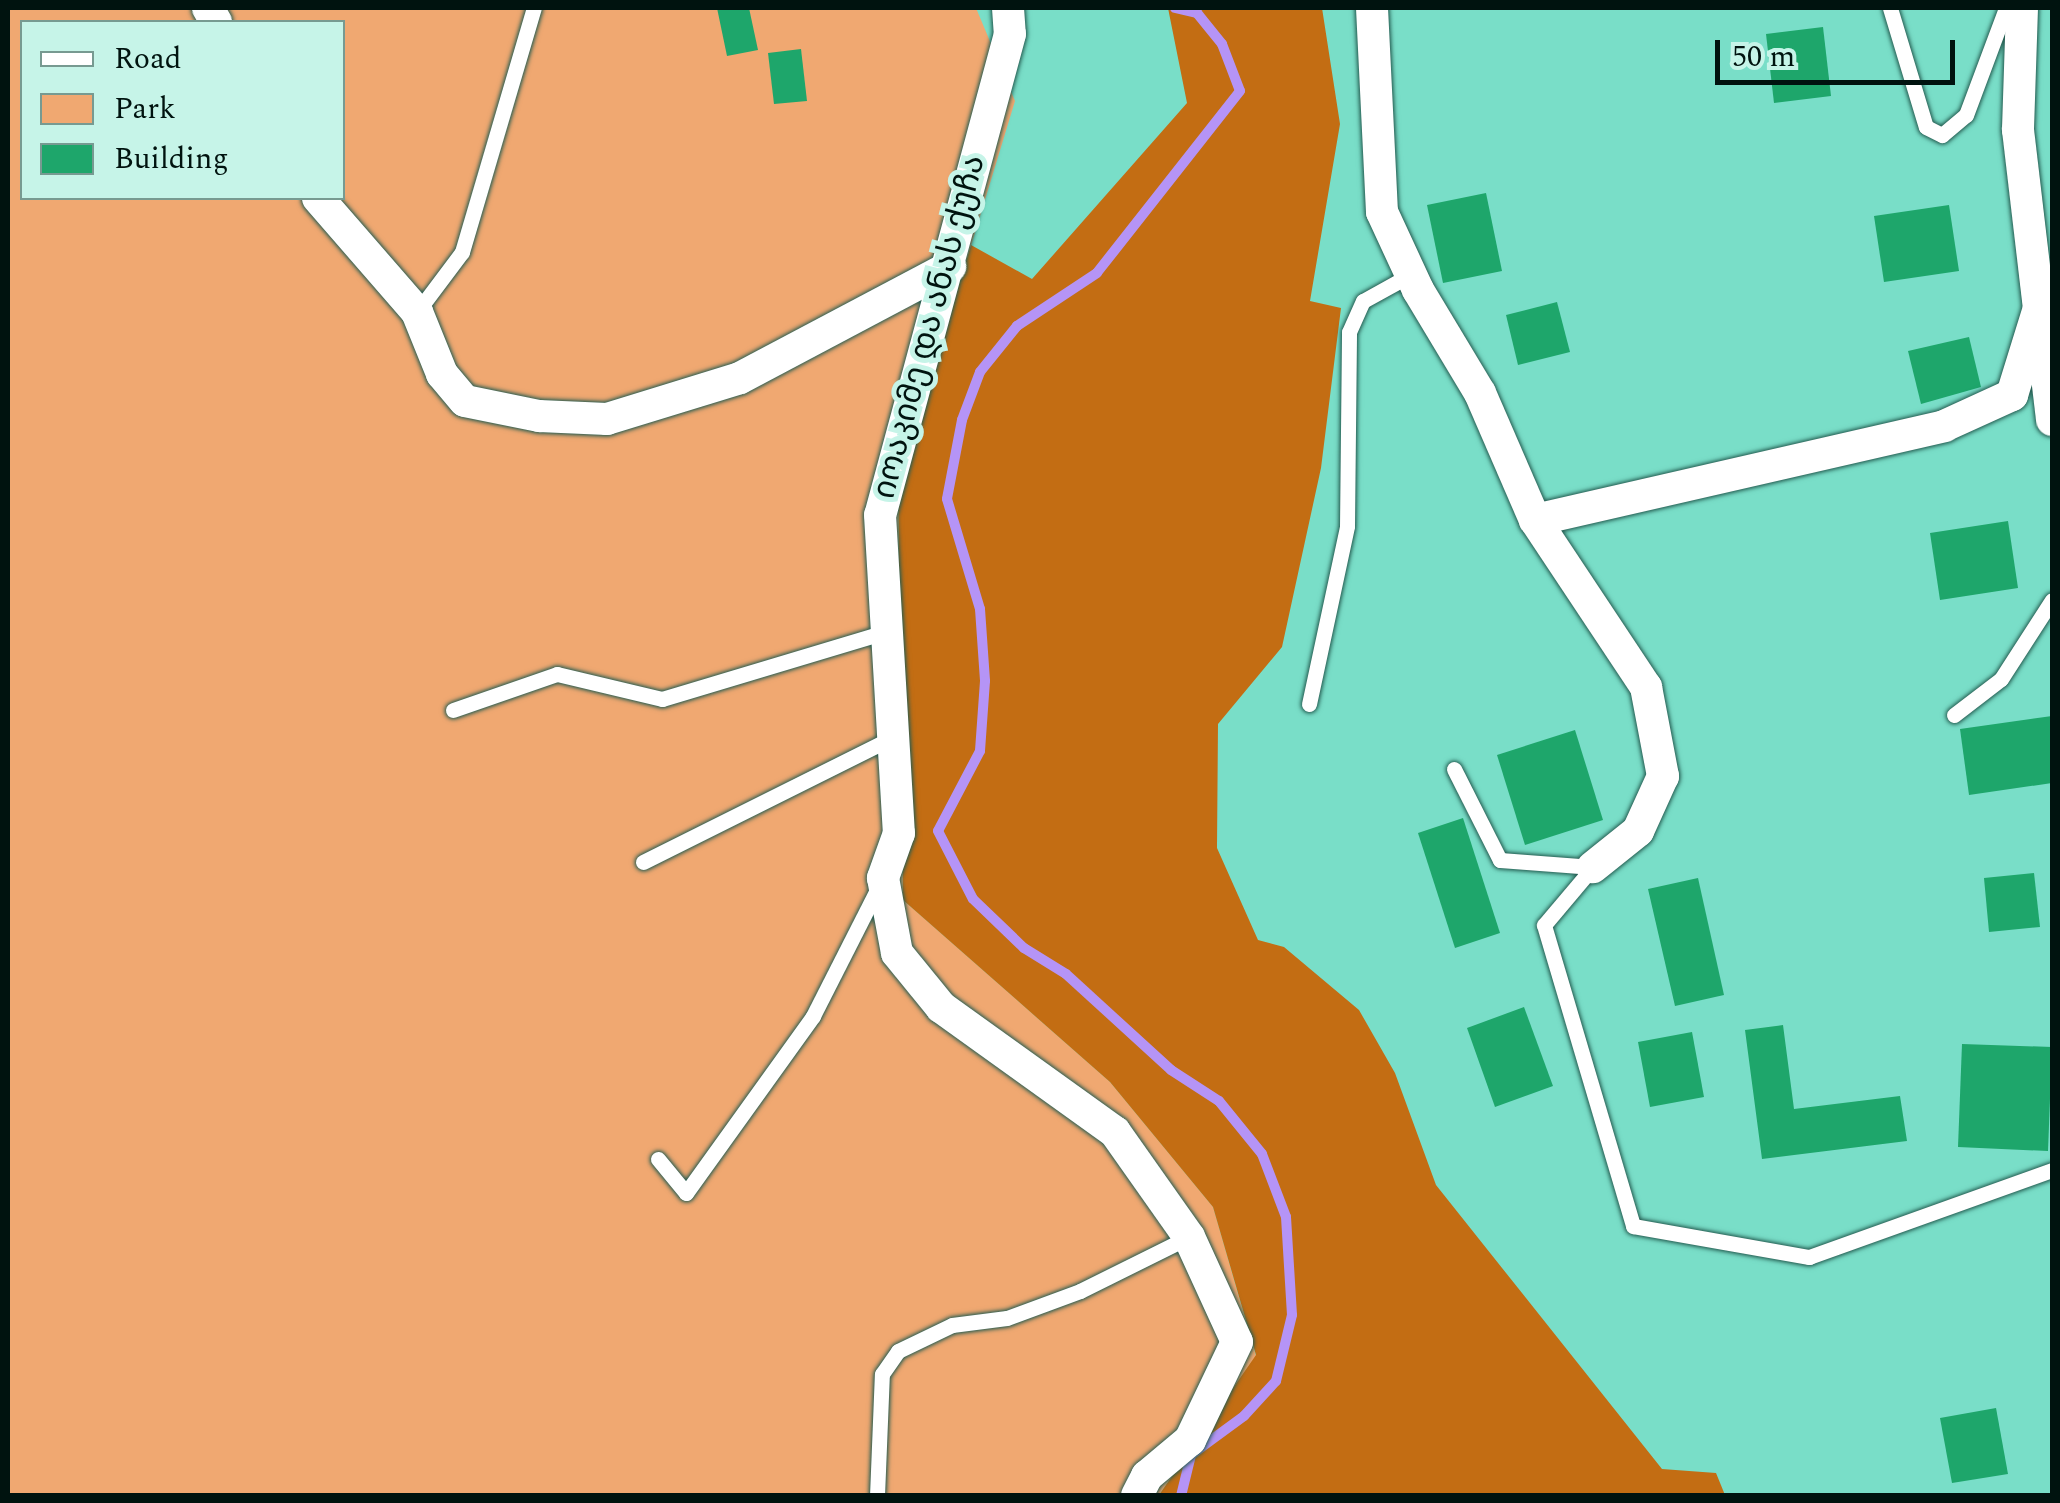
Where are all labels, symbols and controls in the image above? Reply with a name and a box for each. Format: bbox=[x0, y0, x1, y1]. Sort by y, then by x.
legend bbox=[20, 20, 345, 200]
scale bar bbox=[1720, 20, 1960, 82]
text: 50 m bbox=[1732, 34, 1795, 80]
text: Road bbox=[114, 36, 182, 82]
text: Park bbox=[114, 86, 176, 132]
text: Building bbox=[114, 136, 229, 182]
street label: იოაკიმე და ანას ქუჩა bbox=[866, 151, 994, 503]

